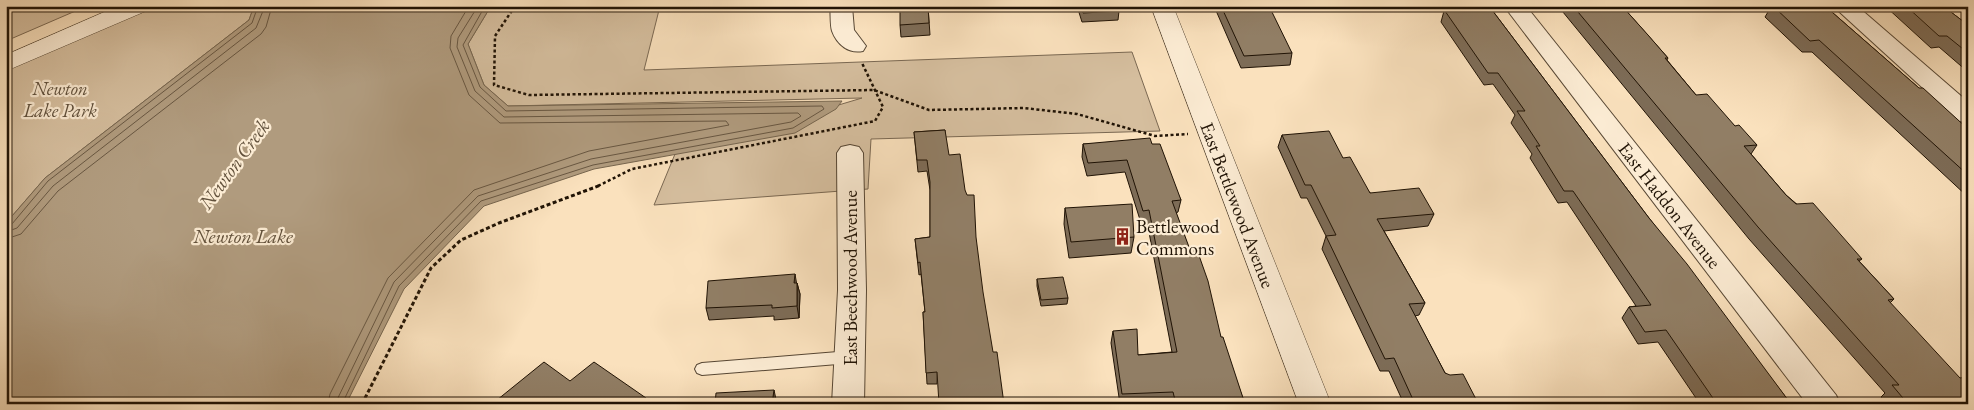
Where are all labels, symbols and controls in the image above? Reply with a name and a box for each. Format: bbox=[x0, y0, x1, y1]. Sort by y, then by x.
park label: Newton Lake Park bbox=[22, 76, 97, 123]
water label: Newton Creek bbox=[192, 114, 275, 215]
street label: East Bettlewood Avenue bbox=[1194, 119, 1281, 292]
street label: East Haddon Avenue bbox=[1612, 137, 1727, 274]
street label: East Beechwood Avenue bbox=[838, 190, 863, 366]
place label: Bettlewood Commons bbox=[1136, 214, 1220, 261]
water label: Newton Lake bbox=[192, 223, 293, 249]
building icon: Bettlewood Commons bbox=[1112, 227, 1132, 247]

